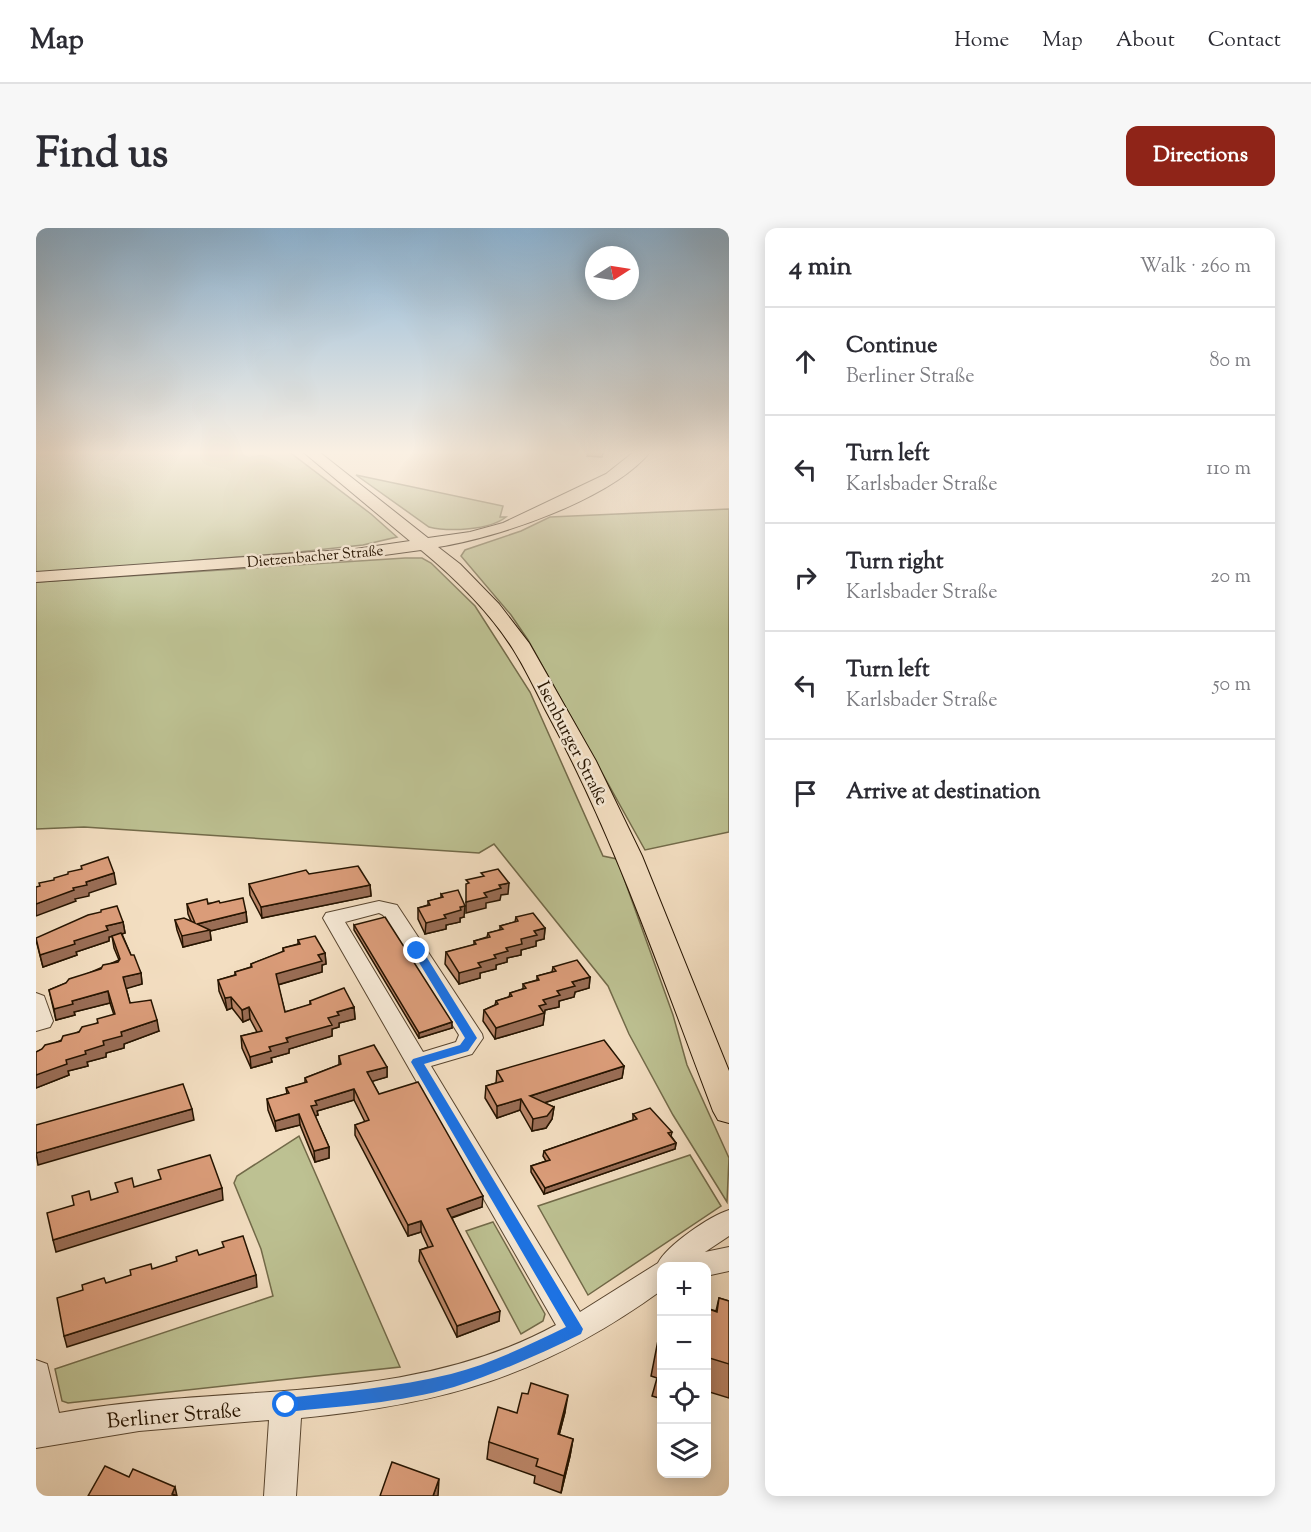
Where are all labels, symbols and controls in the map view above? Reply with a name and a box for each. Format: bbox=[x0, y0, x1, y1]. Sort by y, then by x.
text: Map bbox=[30, 21, 84, 61]
text: Home bbox=[954, 26, 1009, 56]
text: Map bbox=[1042, 26, 1083, 56]
text: About bbox=[1116, 26, 1175, 56]
text: Contact bbox=[1208, 26, 1281, 56]
text: Find us bbox=[36, 126, 168, 186]
button: Directions bbox=[1126, 126, 1275, 186]
north arrow bbox=[585, 246, 639, 300]
text: 4 min bbox=[789, 249, 852, 286]
text: Walk · 260 m bbox=[1140, 253, 1251, 282]
text: Continue bbox=[846, 331, 937, 363]
icon: ahead bbox=[789, 345, 822, 378]
text: 80 m bbox=[1210, 347, 1251, 376]
text: Berliner Straße bbox=[846, 363, 975, 392]
text: Turn left bbox=[846, 439, 929, 471]
icon: left bbox=[789, 453, 822, 486]
text: 110 m bbox=[1206, 455, 1251, 484]
text: Karlsbader Straße bbox=[846, 471, 997, 500]
street label: Dietzenbacher Straße bbox=[246, 541, 384, 574]
text: Turn right bbox=[846, 547, 943, 579]
icon: right bbox=[789, 561, 822, 594]
text: 20 m bbox=[1210, 563, 1251, 592]
text: Karlsbader Straße bbox=[846, 579, 997, 608]
text: Turn left bbox=[846, 655, 929, 687]
icon: left bbox=[789, 669, 822, 702]
text: 50 m bbox=[1213, 671, 1251, 700]
street label: Isenburger Straße bbox=[529, 677, 614, 811]
text: Karlsbader Straße bbox=[846, 687, 997, 716]
icon: arrive bbox=[789, 777, 822, 810]
text: Arrive at destination bbox=[846, 777, 1041, 809]
route end bbox=[403, 937, 429, 963]
map controls bbox=[657, 1262, 711, 1478]
button: + bbox=[657, 1262, 711, 1316]
button: − bbox=[657, 1316, 711, 1370]
button: locate bbox=[657, 1370, 711, 1424]
route start bbox=[272, 1391, 298, 1417]
street label: Berliner Straße bbox=[106, 1396, 243, 1438]
button: layers bbox=[657, 1424, 711, 1478]

